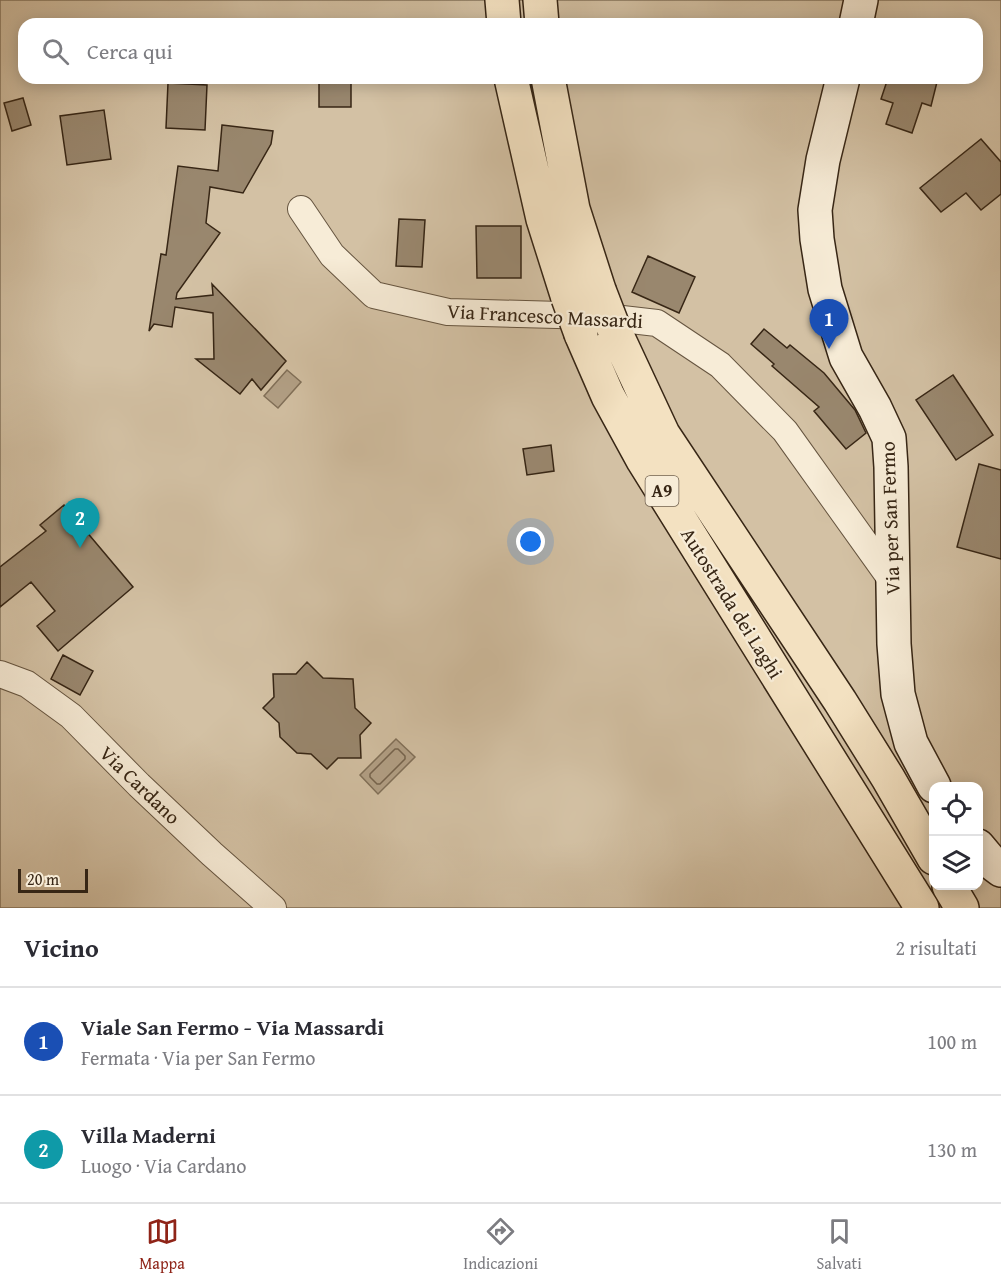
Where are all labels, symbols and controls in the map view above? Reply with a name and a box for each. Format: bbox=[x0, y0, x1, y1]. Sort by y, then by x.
search box bbox=[18, 18, 983, 84]
icon: search bbox=[39, 35, 72, 68]
text: Cerca qui bbox=[87, 35, 173, 67]
street label: Via Francesco Massardi bbox=[446, 296, 644, 335]
pin: 1 bbox=[810, 300, 848, 349]
street label: Via per San Fermo bbox=[872, 441, 907, 595]
road number: A9 bbox=[646, 476, 678, 506]
pin: 2 bbox=[60, 498, 100, 548]
street label: Autostrada dei Laghi bbox=[674, 522, 791, 684]
your location bbox=[516, 527, 545, 556]
street label: Via Cardano bbox=[93, 739, 187, 831]
map controls bbox=[929, 782, 983, 890]
button: locate bbox=[929, 782, 983, 836]
button: layers bbox=[929, 836, 983, 890]
scale bar bbox=[18, 866, 88, 894]
text: 20 m bbox=[27, 867, 59, 891]
text: Vicino bbox=[24, 928, 99, 967]
text: 2 risultati bbox=[896, 933, 977, 962]
text: Viale San Fermo - Via Massardi bbox=[81, 1011, 384, 1043]
text: 1 bbox=[38, 1027, 49, 1056]
text: 100 m bbox=[927, 1027, 977, 1056]
text: Fermata · Via per San Fermo bbox=[81, 1043, 315, 1072]
text: Villa Maderni bbox=[81, 1119, 216, 1151]
text: 2 bbox=[38, 1135, 49, 1164]
text: 130 m bbox=[927, 1135, 977, 1164]
text: Luogo · Via Cardano bbox=[81, 1151, 247, 1180]
tab: Mappa bbox=[139, 1215, 185, 1275]
tab: Indicazioni bbox=[463, 1215, 538, 1275]
tab: Salvati bbox=[817, 1215, 862, 1275]

